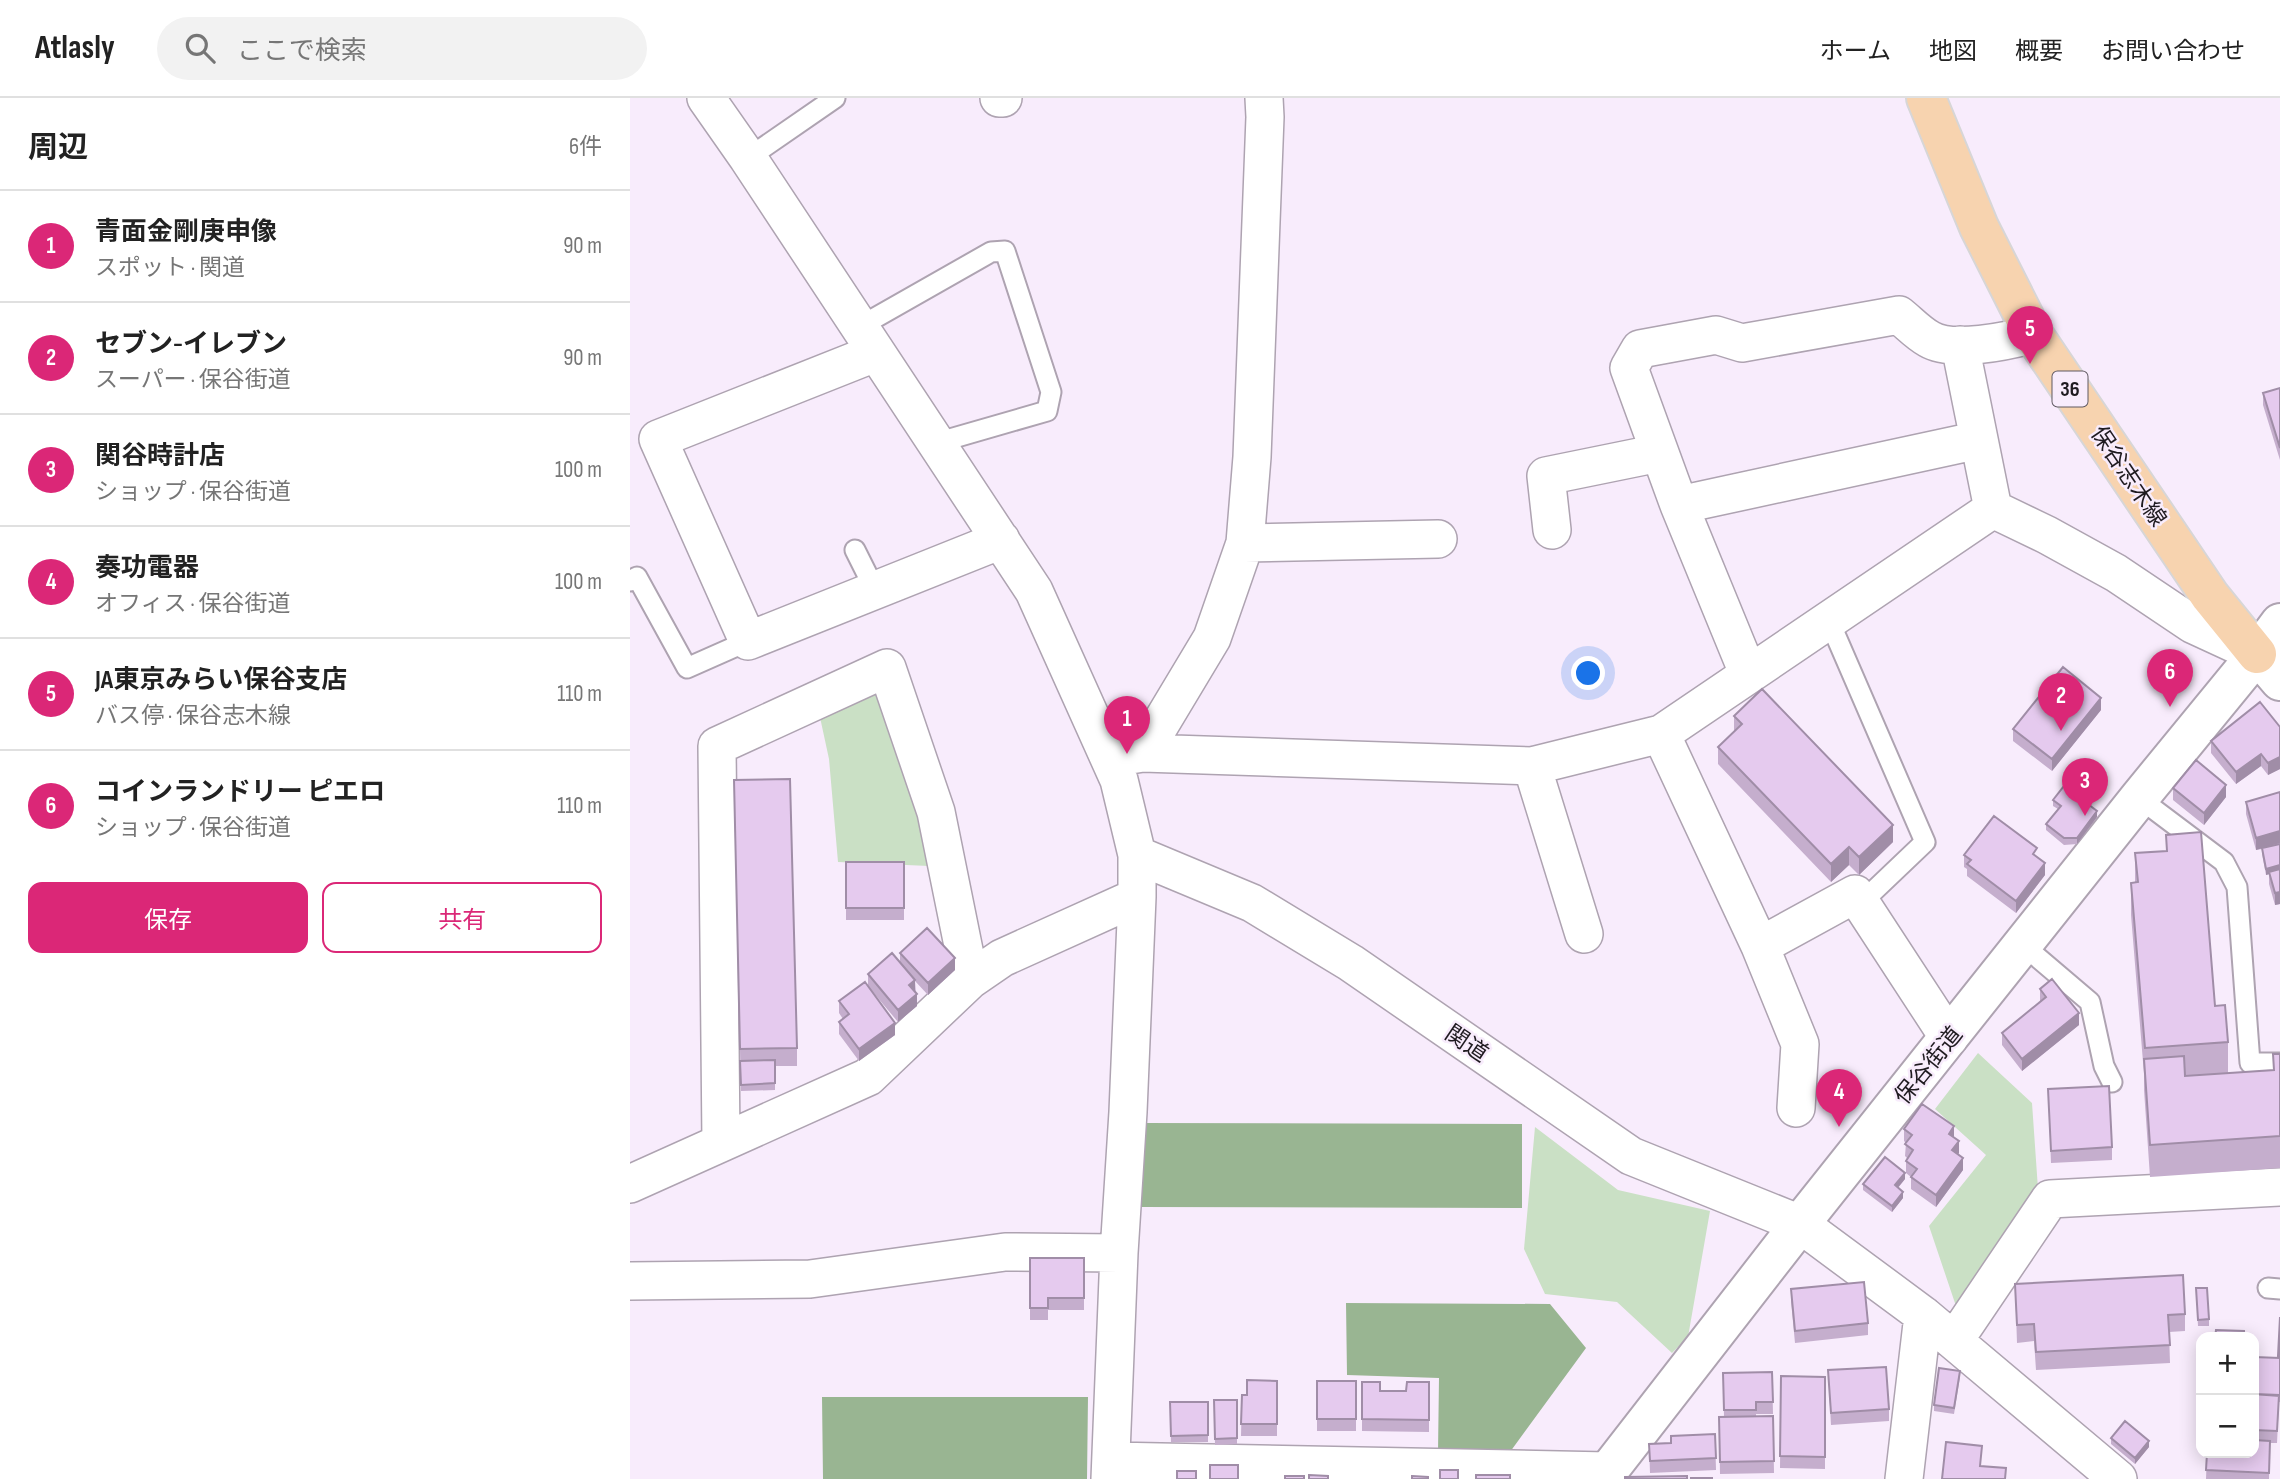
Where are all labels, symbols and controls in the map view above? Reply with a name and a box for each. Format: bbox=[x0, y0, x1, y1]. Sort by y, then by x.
search box bbox=[157, 17, 647, 80]
text: Atlasly bbox=[35, 28, 115, 68]
icon: search bbox=[181, 29, 219, 67]
text: ここで検索 bbox=[237, 36, 367, 67]
text: ホーム bbox=[1820, 37, 1891, 66]
text: 地図 bbox=[1929, 37, 1977, 66]
text: 概要 bbox=[2015, 37, 2063, 66]
text: お問い合わせ bbox=[2101, 37, 2245, 66]
text: 周辺 bbox=[28, 130, 88, 166]
text: 6件 bbox=[569, 133, 602, 161]
text: 青面金剛庚申像 bbox=[95, 217, 277, 248]
text: 1 bbox=[46, 232, 56, 260]
text: 90 m bbox=[563, 232, 602, 260]
text: スポット · 関道 bbox=[95, 254, 245, 282]
pin: 5 bbox=[2007, 306, 2053, 364]
text: セブン-イレブン bbox=[95, 329, 287, 360]
text: 2 bbox=[46, 344, 56, 372]
text: 90 m bbox=[563, 344, 602, 372]
text: スーパー · 保谷街道 bbox=[95, 366, 291, 394]
road number: 36 bbox=[2052, 372, 2088, 406]
street label: 保谷志木線 bbox=[2084, 421, 2172, 532]
text: 関谷時計店 bbox=[95, 441, 225, 472]
text: 3 bbox=[46, 456, 56, 484]
text: 100 m bbox=[555, 456, 602, 484]
text: ショップ · 保谷街道 bbox=[95, 478, 291, 506]
text: 奏功電器 bbox=[95, 553, 199, 584]
text: 4 bbox=[46, 568, 56, 596]
text: 100 m bbox=[555, 568, 602, 596]
text: オフィス · 保谷街道 bbox=[95, 590, 290, 618]
pin: 6 bbox=[2147, 649, 2193, 707]
your location bbox=[1571, 656, 1605, 690]
text: JA東京みらい保谷支店 bbox=[95, 665, 347, 696]
pin: 2 bbox=[2038, 673, 2084, 731]
text: 5 bbox=[46, 680, 56, 708]
text: 110 m bbox=[557, 680, 602, 708]
pin: 1 bbox=[1104, 696, 1150, 754]
text: バス停 · 保谷志木線 bbox=[95, 702, 291, 730]
pin: 3 bbox=[2062, 758, 2108, 816]
text: コインランドリー ピエロ bbox=[95, 777, 385, 808]
text: 6 bbox=[46, 792, 56, 820]
text: 110 m bbox=[557, 792, 602, 820]
text: ショップ · 保谷街道 bbox=[95, 814, 291, 842]
button: 保存 bbox=[28, 882, 308, 953]
button: 共有 bbox=[322, 882, 602, 953]
street label: 関道 bbox=[1440, 1019, 1493, 1068]
street label: 保谷街道 bbox=[1889, 1021, 1969, 1110]
pin: 4 bbox=[1816, 1069, 1862, 1127]
map controls bbox=[2196, 1332, 2259, 1458]
button: + bbox=[2196, 1332, 2259, 1395]
button: − bbox=[2196, 1395, 2259, 1458]

